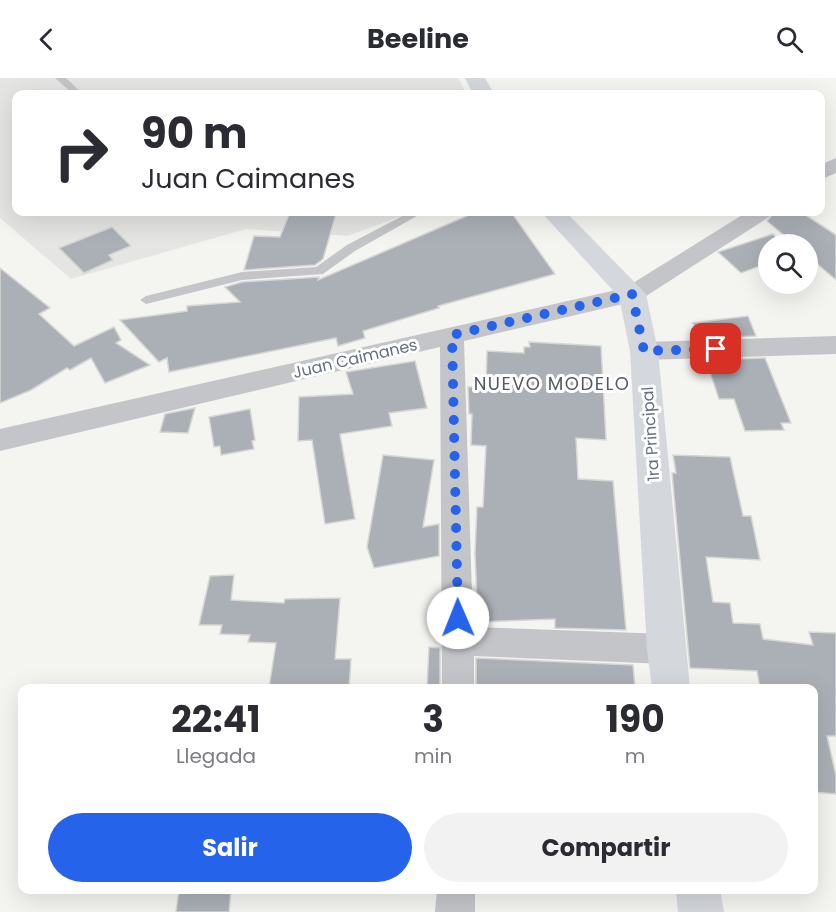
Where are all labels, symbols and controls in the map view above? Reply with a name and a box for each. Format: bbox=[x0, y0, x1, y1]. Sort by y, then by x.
text: Beeline bbox=[367, 20, 469, 57]
icon: back bbox=[30, 23, 63, 56]
icon: search bbox=[773, 23, 806, 56]
text: 90 m bbox=[141, 104, 248, 163]
icon: right bbox=[42, 114, 120, 192]
text: Juan Caimanes bbox=[141, 160, 355, 197]
map controls bbox=[758, 234, 818, 294]
button: search bbox=[758, 234, 818, 294]
pin bbox=[690, 323, 741, 374]
icon: arrive bbox=[699, 332, 732, 365]
street label: Juan Caimanes bbox=[291, 333, 420, 384]
district label: NUEVO MODELO bbox=[474, 371, 630, 396]
street label: 1ra Principal bbox=[636, 386, 665, 482]
position arrow bbox=[426, 586, 490, 650]
text: 22:41 bbox=[171, 694, 261, 745]
text: 3 bbox=[422, 694, 444, 745]
text: 190 bbox=[606, 694, 665, 745]
text: Llegada bbox=[176, 742, 256, 770]
text: min bbox=[414, 742, 452, 770]
text: m bbox=[625, 742, 645, 770]
button: Salir bbox=[48, 813, 412, 882]
button: Compartir bbox=[424, 813, 788, 882]

